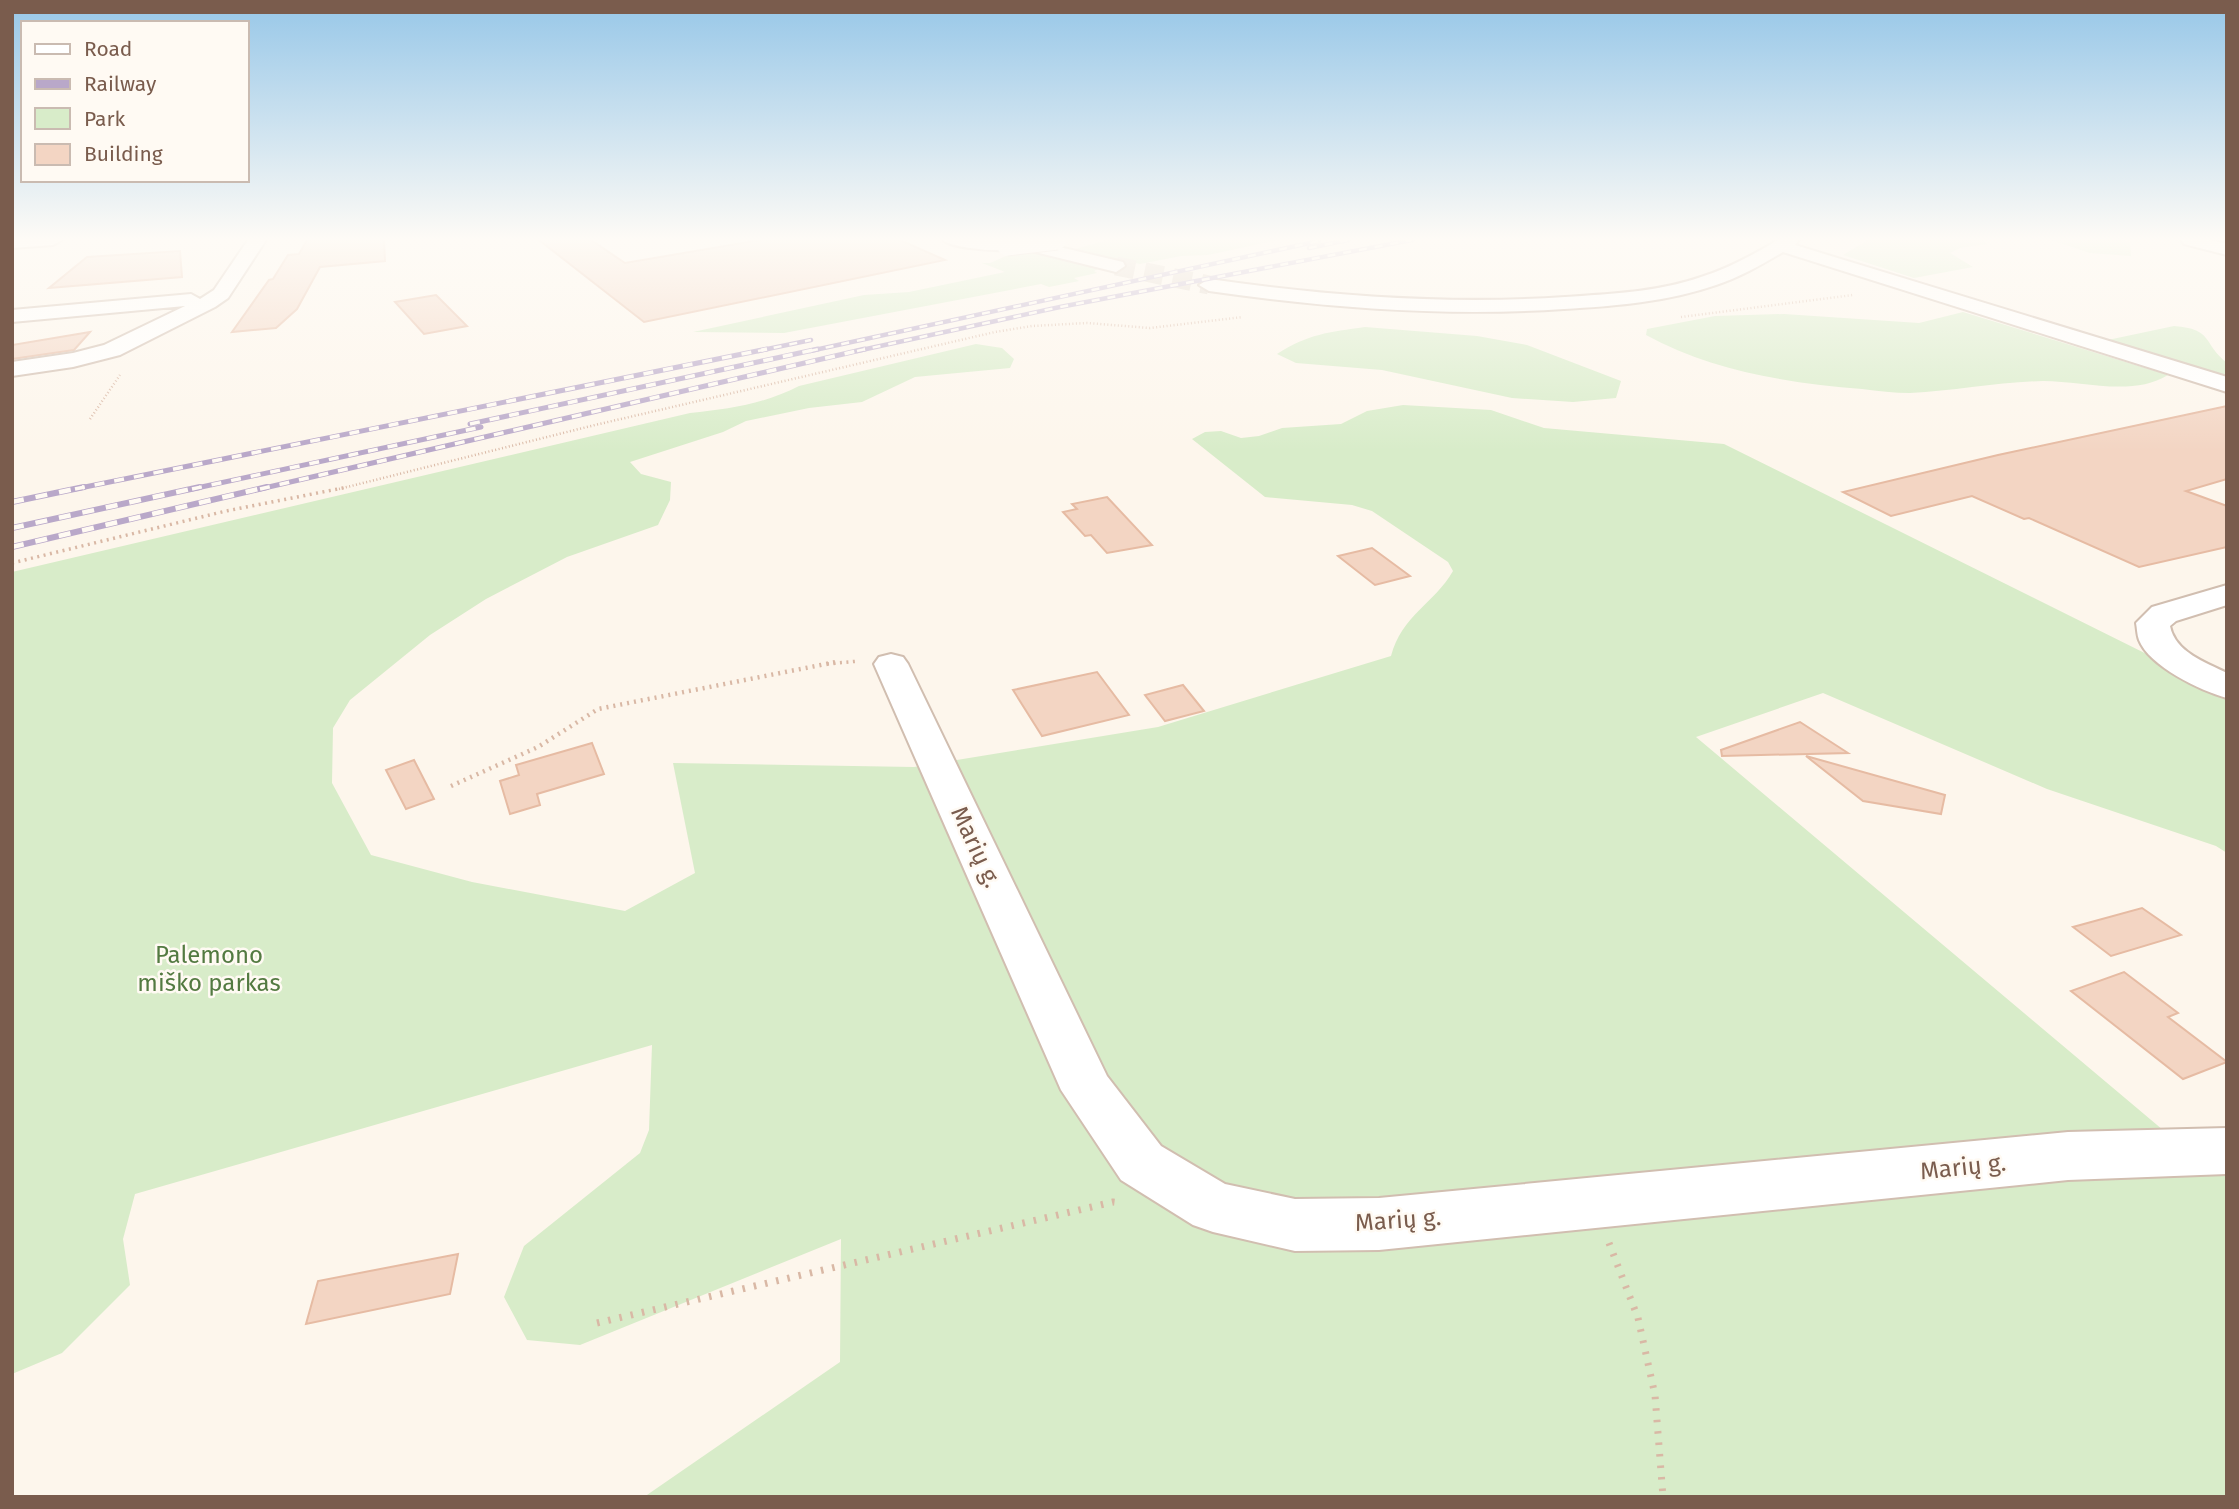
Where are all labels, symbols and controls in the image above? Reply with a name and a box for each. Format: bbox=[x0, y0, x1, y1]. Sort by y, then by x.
legend bbox=[21, 21, 248, 182]
text: Road bbox=[84, 36, 132, 62]
text: Railway bbox=[84, 71, 157, 97]
text: Park bbox=[84, 106, 126, 132]
text: Building bbox=[84, 141, 163, 167]
street label: Marių g. bbox=[945, 802, 1007, 892]
park label: Palemono miško parkas bbox=[137, 941, 281, 997]
street label: Marių g. bbox=[1919, 1149, 2007, 1185]
street label: Marių g. bbox=[1354, 1203, 1442, 1237]

